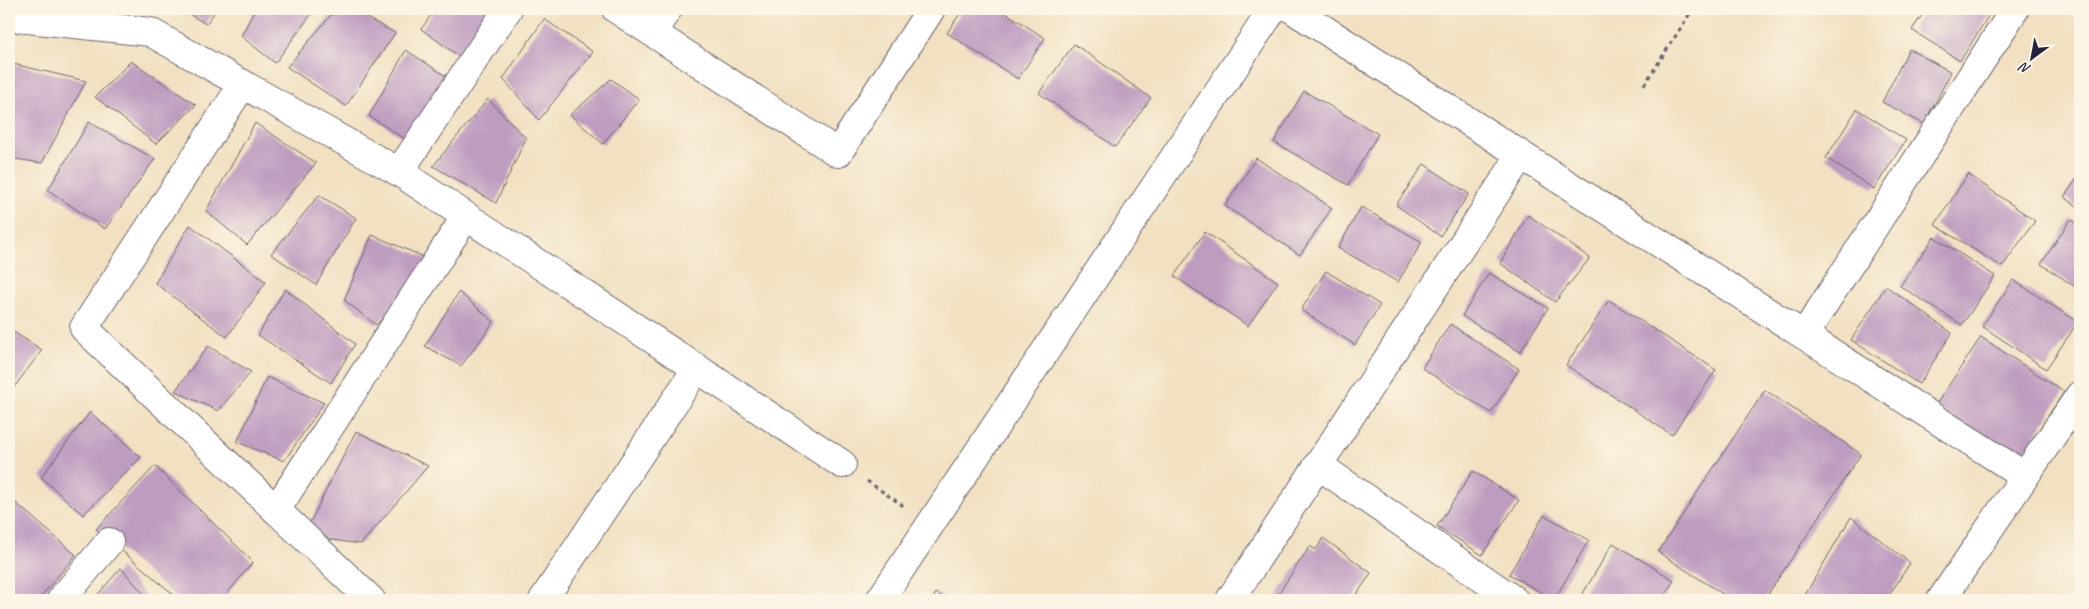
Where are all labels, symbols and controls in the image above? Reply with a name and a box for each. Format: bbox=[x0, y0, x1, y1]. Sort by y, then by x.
north arrow bbox=[2006, 32, 2056, 82]
text: N bbox=[2015, 58, 2034, 78]

